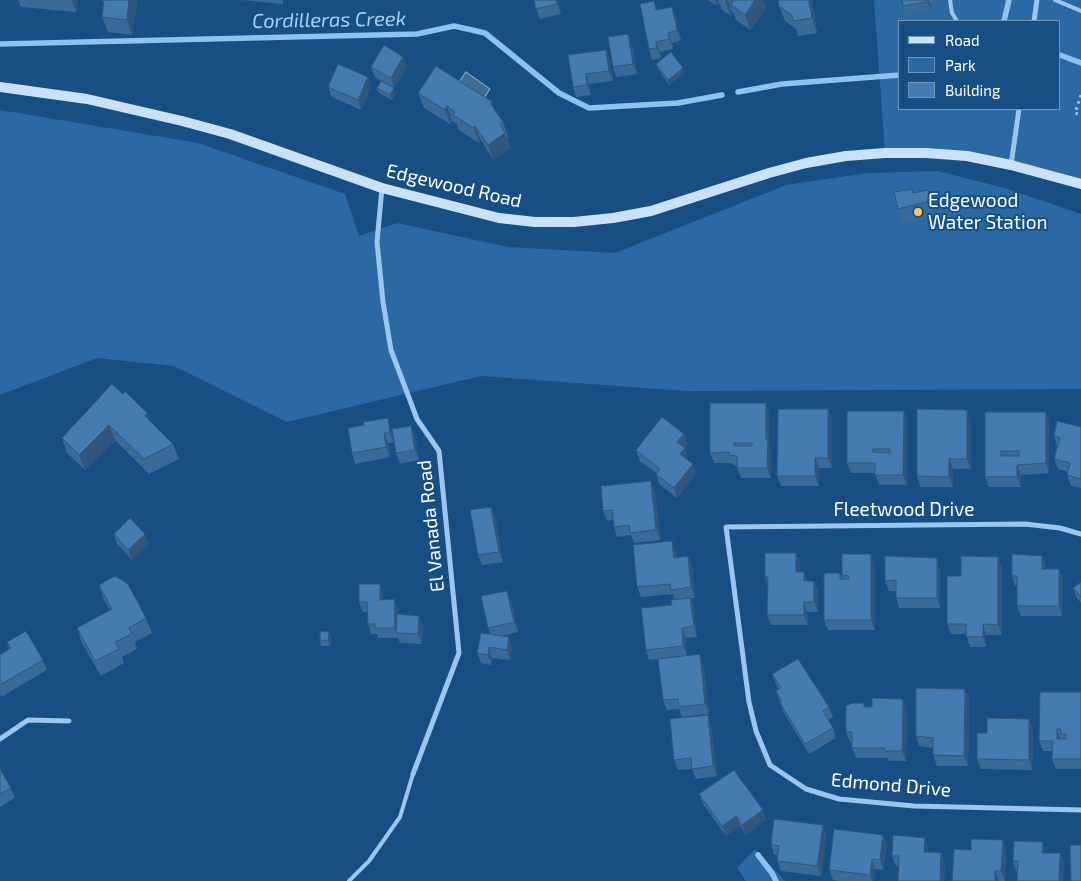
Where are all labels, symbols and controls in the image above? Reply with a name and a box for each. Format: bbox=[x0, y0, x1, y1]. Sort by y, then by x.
water label: Cordilleras Creek bbox=[252, 7, 406, 33]
legend bbox=[898, 20, 1061, 110]
text: Road bbox=[945, 31, 980, 49]
text: Park bbox=[945, 56, 976, 74]
text: Building bbox=[945, 81, 1000, 99]
street label: Edgewood Road bbox=[384, 159, 524, 213]
place label: Edgewood Water Station bbox=[928, 190, 1048, 234]
marker: Edgewood Water Station bbox=[912, 206, 924, 218]
street label: El Vanada Road bbox=[413, 459, 449, 593]
street label: Fleetwood Drive bbox=[834, 499, 974, 521]
street label: Edmond Drive bbox=[830, 768, 952, 802]

